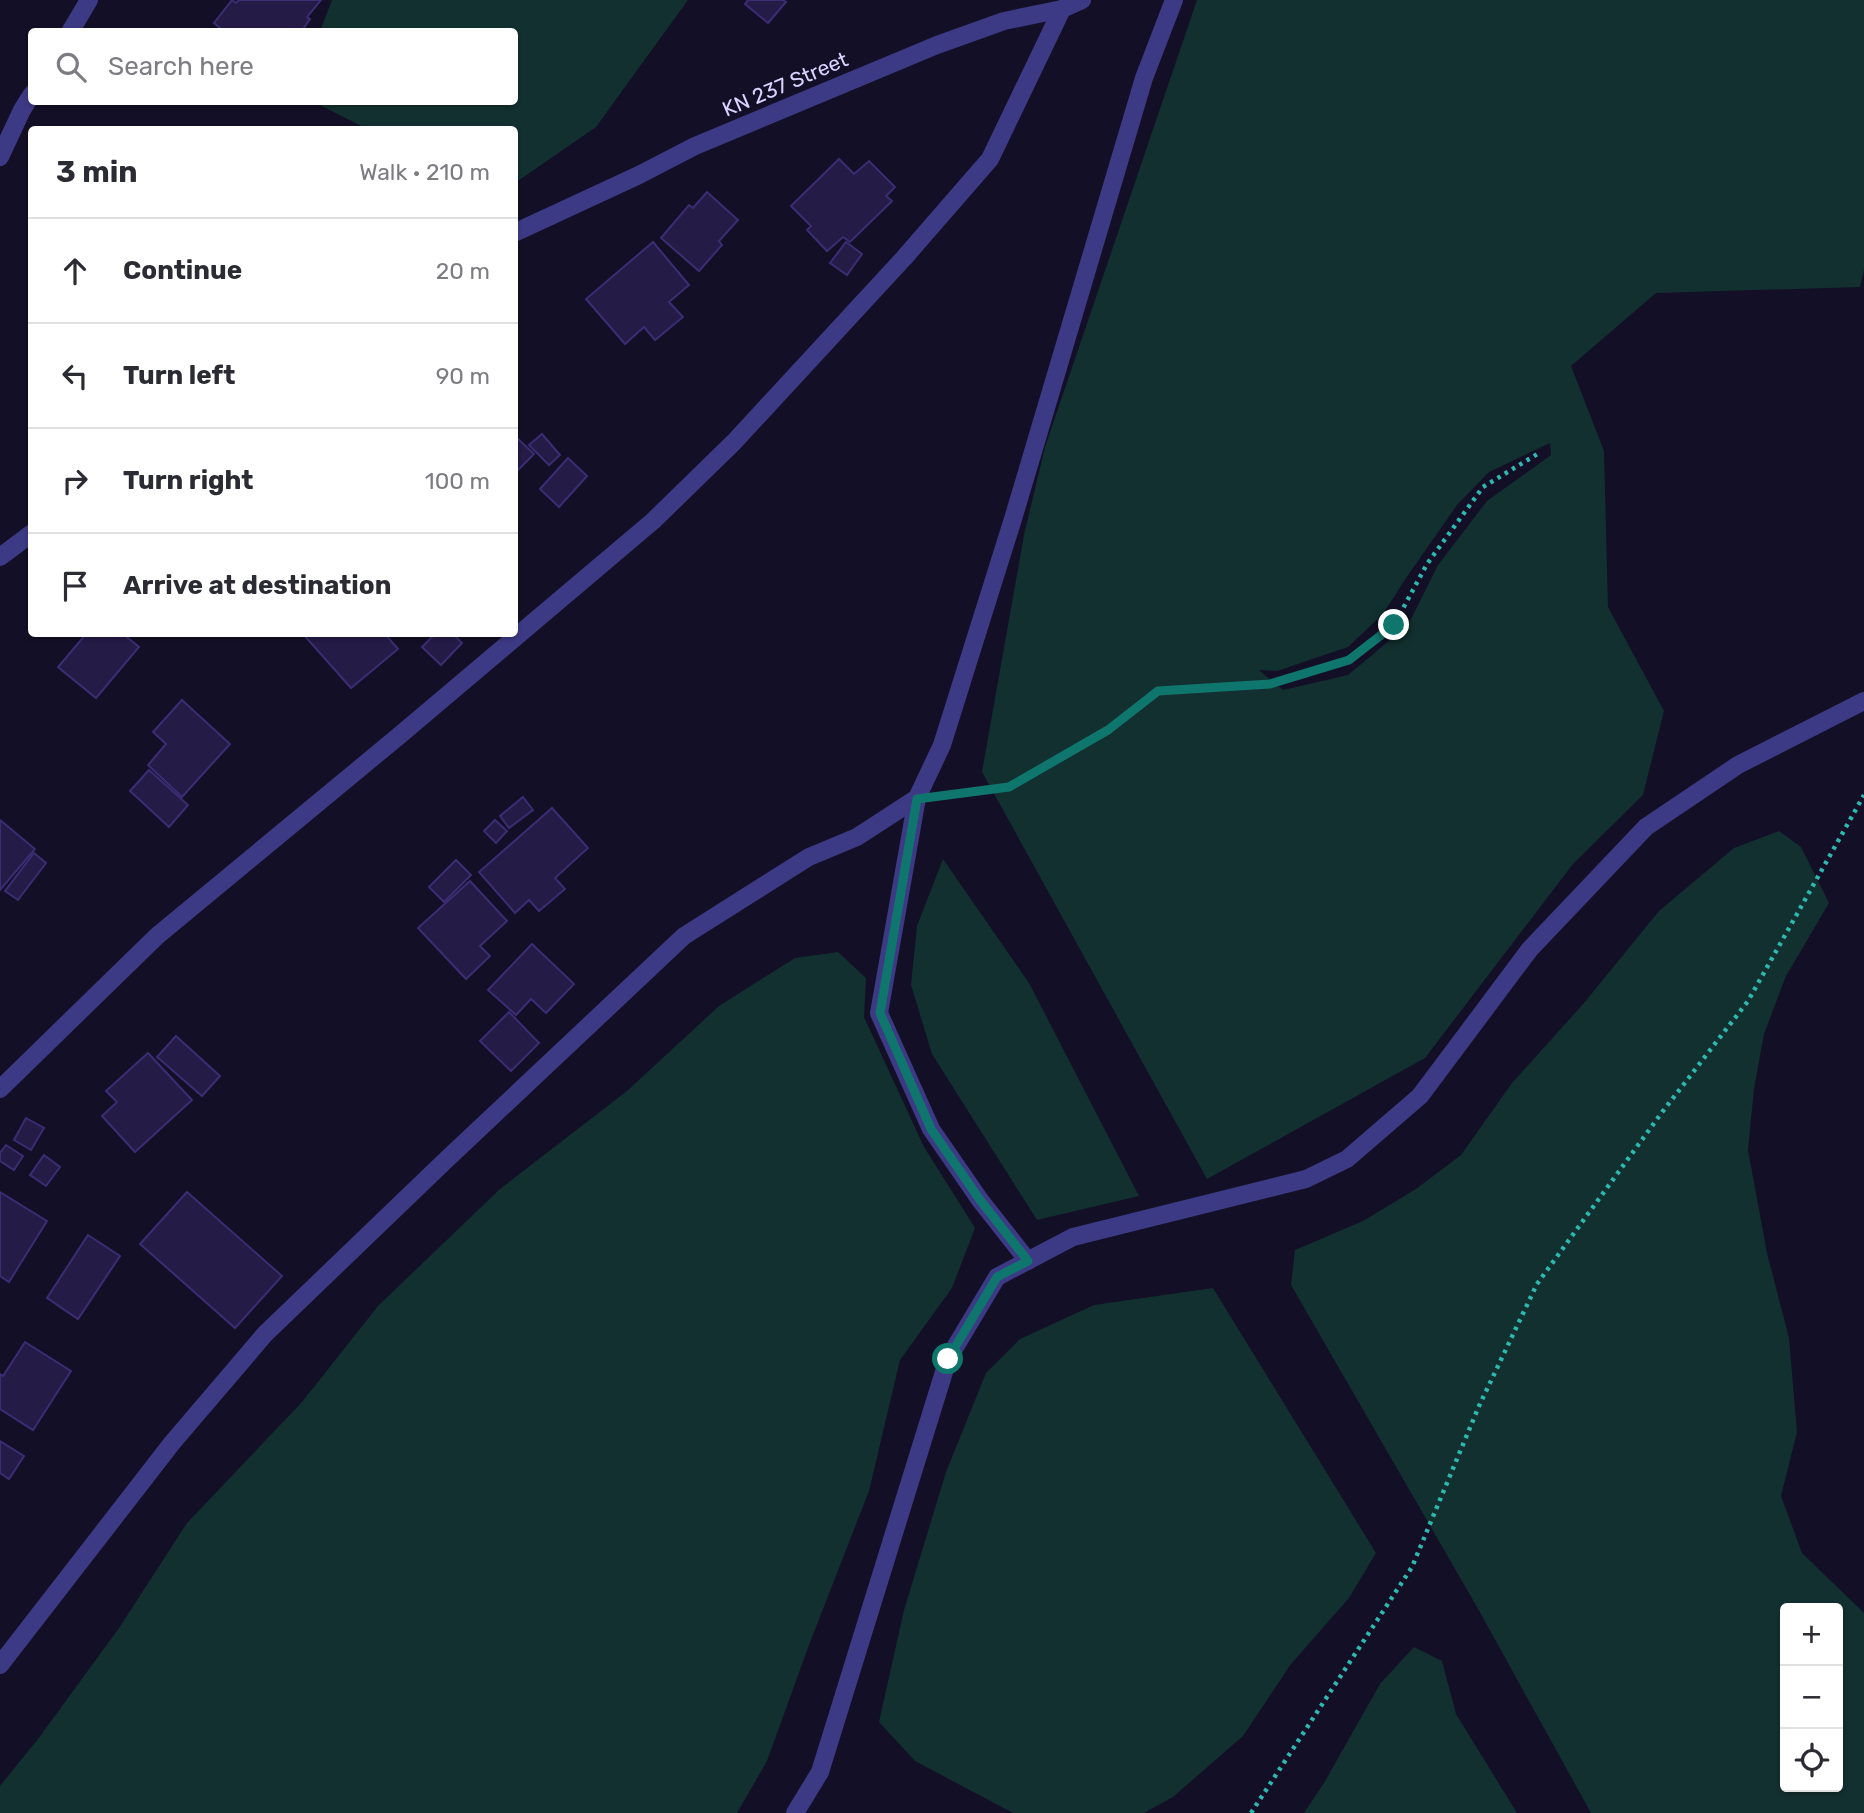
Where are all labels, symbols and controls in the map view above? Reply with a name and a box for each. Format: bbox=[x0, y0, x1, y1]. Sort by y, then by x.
search box bbox=[28, 28, 518, 105]
street label: KN 237 Street bbox=[718, 46, 852, 122]
icon: search bbox=[52, 48, 90, 86]
text: Search here bbox=[108, 51, 254, 82]
text: 3 min bbox=[56, 154, 138, 190]
text: Walk · 210 m bbox=[359, 158, 490, 186]
icon: ahead bbox=[56, 252, 94, 290]
text: Continue bbox=[123, 255, 242, 286]
text: 20 m bbox=[436, 257, 490, 285]
icon: left bbox=[56, 357, 94, 395]
text: Turn left bbox=[123, 360, 235, 391]
text: 90 m bbox=[436, 362, 490, 390]
icon: right bbox=[56, 462, 94, 500]
text: Turn right bbox=[123, 465, 253, 496]
text: 100 m bbox=[425, 467, 490, 495]
icon: arrive bbox=[56, 567, 94, 605]
text: Arrive at destination bbox=[123, 570, 391, 601]
route end bbox=[1378, 609, 1409, 640]
route start bbox=[932, 1343, 963, 1374]
map controls bbox=[1780, 1603, 1843, 1792]
button: + bbox=[1780, 1603, 1843, 1666]
button: − bbox=[1780, 1666, 1843, 1729]
button: locate bbox=[1780, 1729, 1843, 1792]

